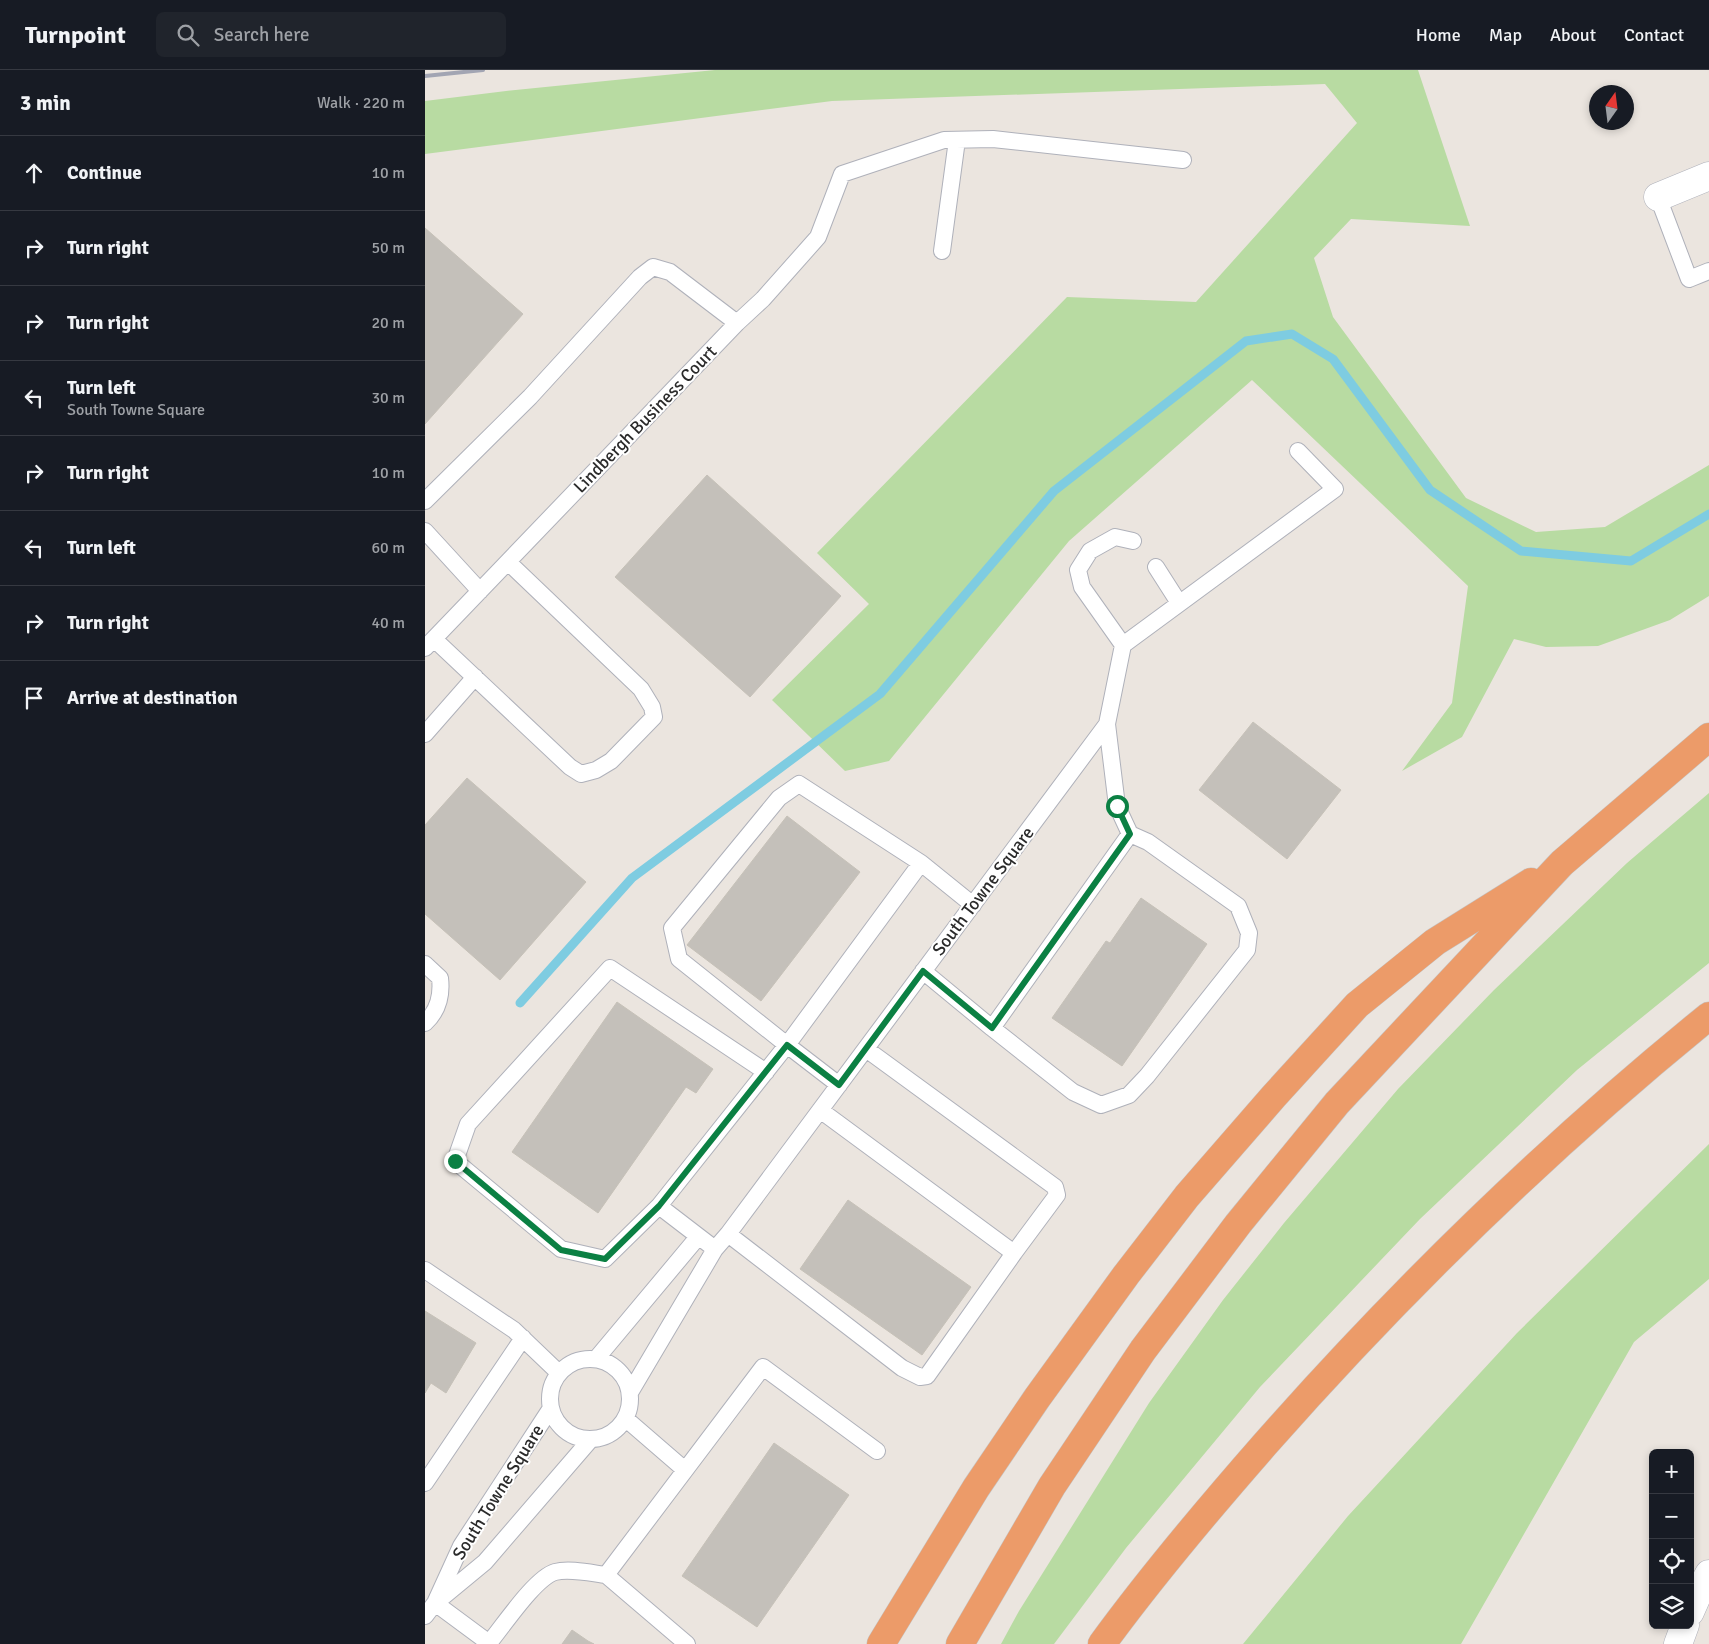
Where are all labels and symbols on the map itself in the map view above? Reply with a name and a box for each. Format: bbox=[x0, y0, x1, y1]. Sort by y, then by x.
north arrow bbox=[1589, 85, 1634, 130]
street label: Lindbergh Business Court bbox=[569, 341, 721, 497]
route start bbox=[1106, 795, 1129, 818]
street label: South Towne Square bbox=[927, 822, 1039, 960]
route end bbox=[444, 1150, 467, 1173]
street label: South Towne Square bbox=[447, 1420, 549, 1564]

